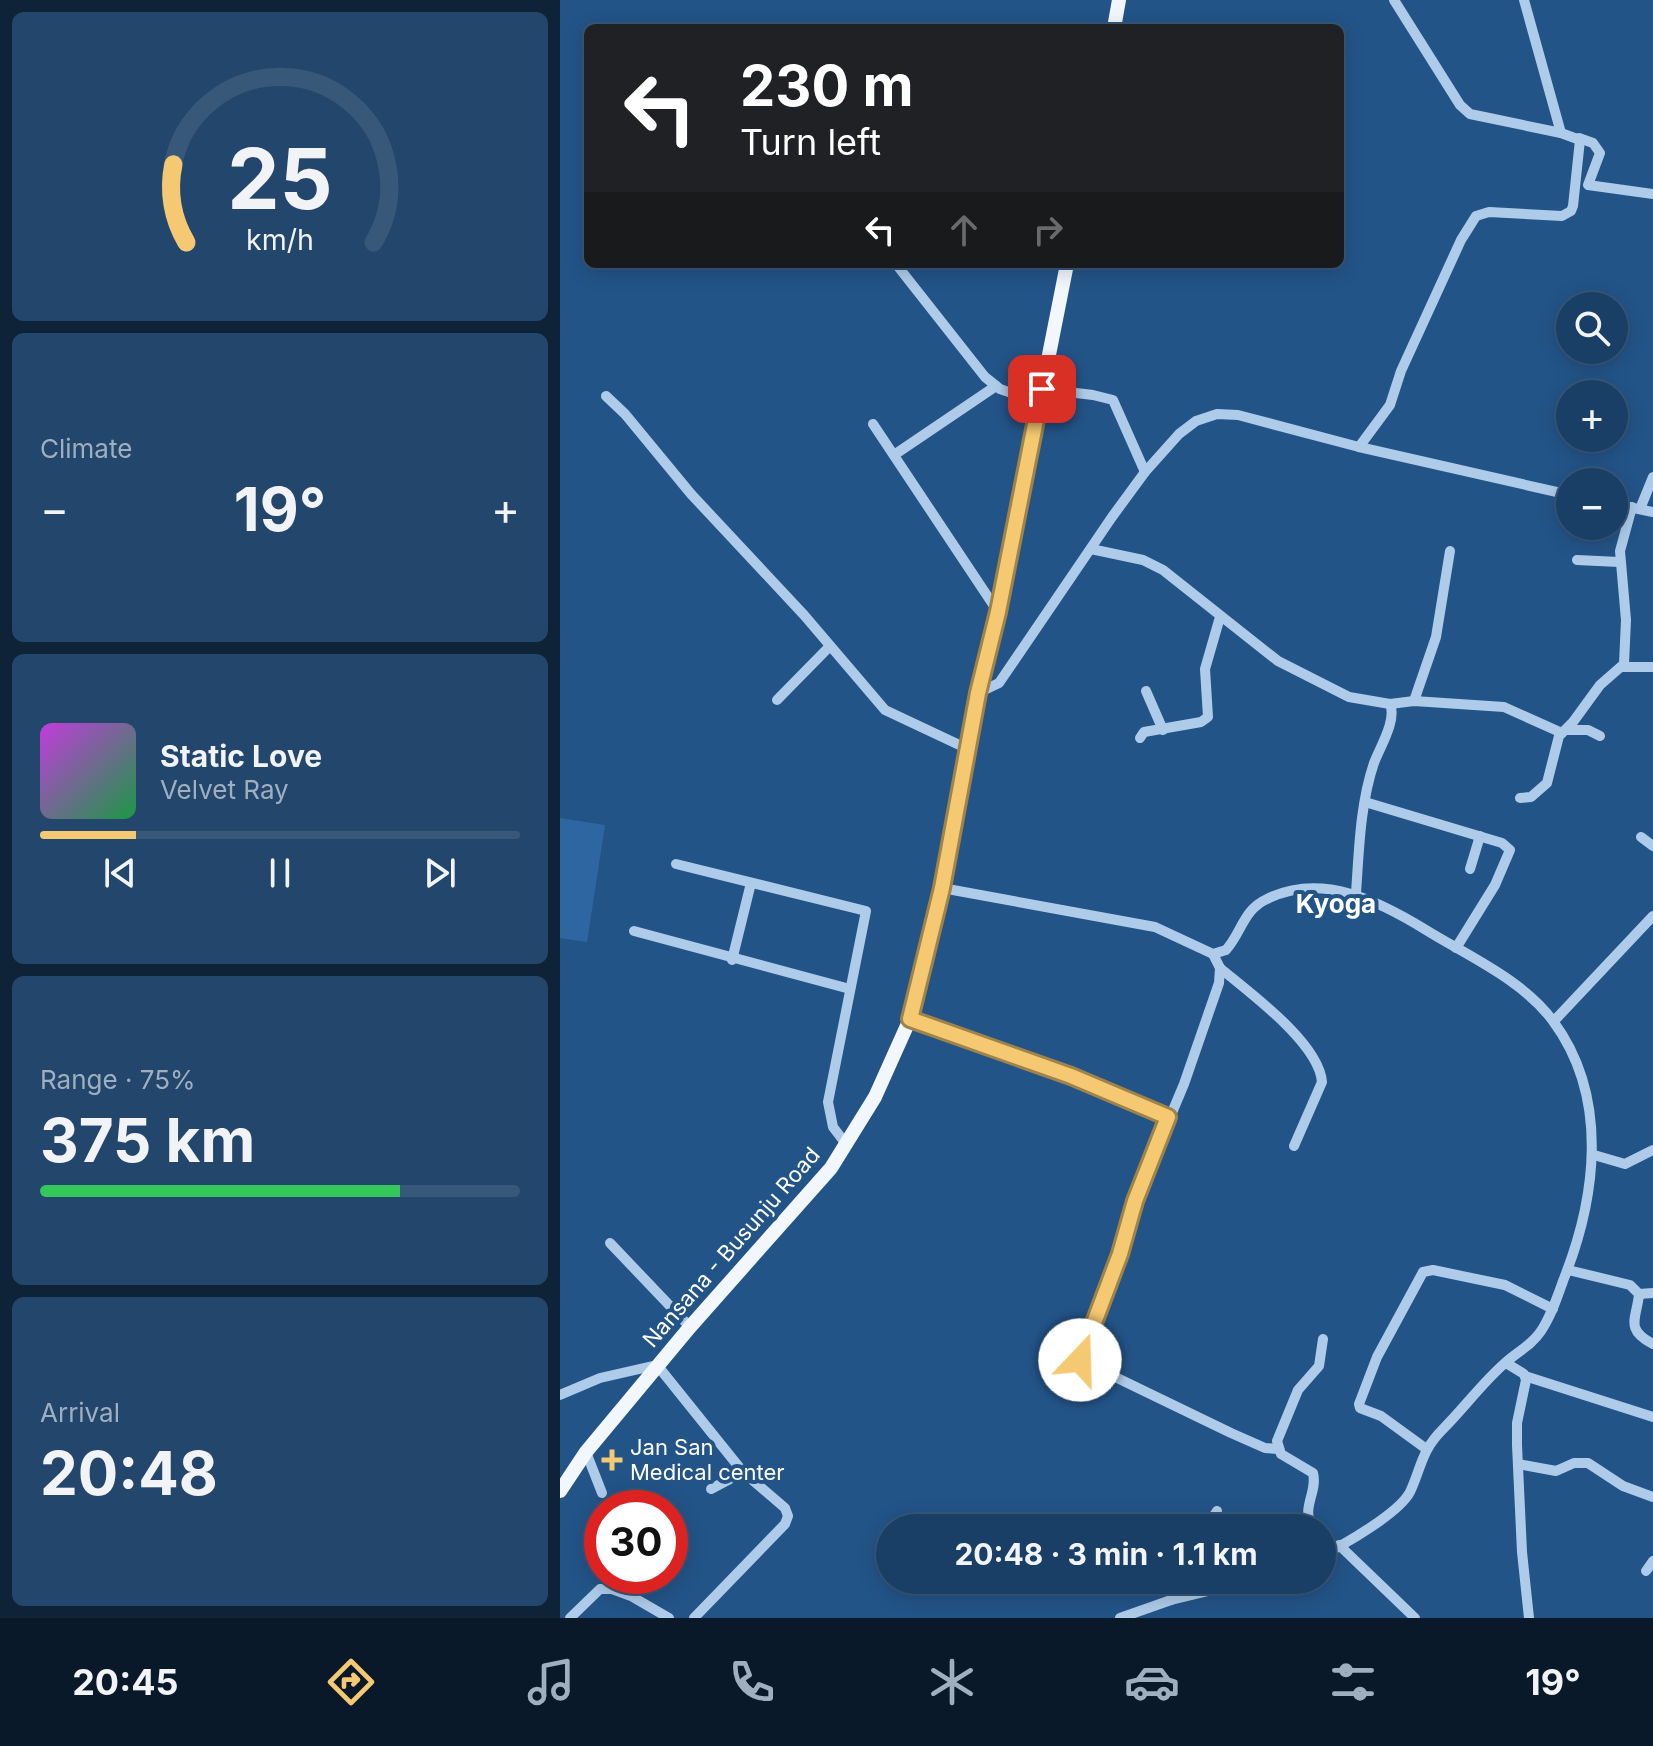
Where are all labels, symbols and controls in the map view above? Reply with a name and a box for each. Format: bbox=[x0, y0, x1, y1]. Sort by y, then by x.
text: 230 m bbox=[740, 52, 914, 120]
icon: left bbox=[608, 56, 712, 160]
text: Turn left bbox=[740, 120, 881, 164]
text: 25 bbox=[227, 127, 333, 228]
icon: left bbox=[858, 208, 902, 252]
icon: ahead bbox=[942, 208, 986, 252]
icon: right bbox=[1026, 208, 1070, 252]
text: km/h bbox=[246, 222, 314, 257]
map controls bbox=[1556, 292, 1628, 540]
button: search bbox=[1556, 292, 1628, 364]
pin bbox=[1008, 355, 1076, 423]
icon: arrive bbox=[1020, 367, 1064, 411]
button: + bbox=[1556, 380, 1628, 452]
text: Climate bbox=[40, 433, 132, 464]
button: − bbox=[1556, 468, 1628, 540]
text: 19° bbox=[234, 473, 326, 545]
text: − bbox=[40, 482, 69, 536]
text: + bbox=[491, 482, 520, 536]
text: Static Love bbox=[160, 738, 322, 774]
text: Velvet Ray bbox=[160, 774, 289, 805]
icon: previous bbox=[98, 851, 142, 895]
icon: pause bbox=[258, 851, 302, 895]
icon: next bbox=[418, 851, 462, 895]
district label: Kyoga bbox=[1296, 888, 1376, 919]
text: Range · 75% bbox=[40, 1064, 196, 1095]
text: 375 km bbox=[40, 1104, 255, 1176]
street label: Nansana - Busunju Road bbox=[637, 1142, 825, 1352]
position arrow bbox=[1038, 1318, 1122, 1402]
text: Arrival bbox=[40, 1397, 120, 1428]
place label: Jan San Medical center bbox=[630, 1434, 785, 1485]
text: 20:48 bbox=[40, 1437, 218, 1509]
marker: Jan San Medical center bbox=[601, 1449, 623, 1471]
speed limit sign: 30 bbox=[584, 1490, 688, 1594]
text: 20:48 · 3 min · 1.1 km bbox=[954, 1536, 1258, 1572]
icon: directions bbox=[323, 1654, 379, 1710]
icon: music bbox=[523, 1654, 579, 1710]
icon: phone bbox=[724, 1654, 780, 1710]
icon: climate bbox=[924, 1654, 980, 1710]
icon: car bbox=[1124, 1654, 1180, 1710]
icon: filters bbox=[1325, 1654, 1381, 1710]
text: 20:45 bbox=[72, 1660, 179, 1704]
text: 19° bbox=[1525, 1660, 1581, 1704]

